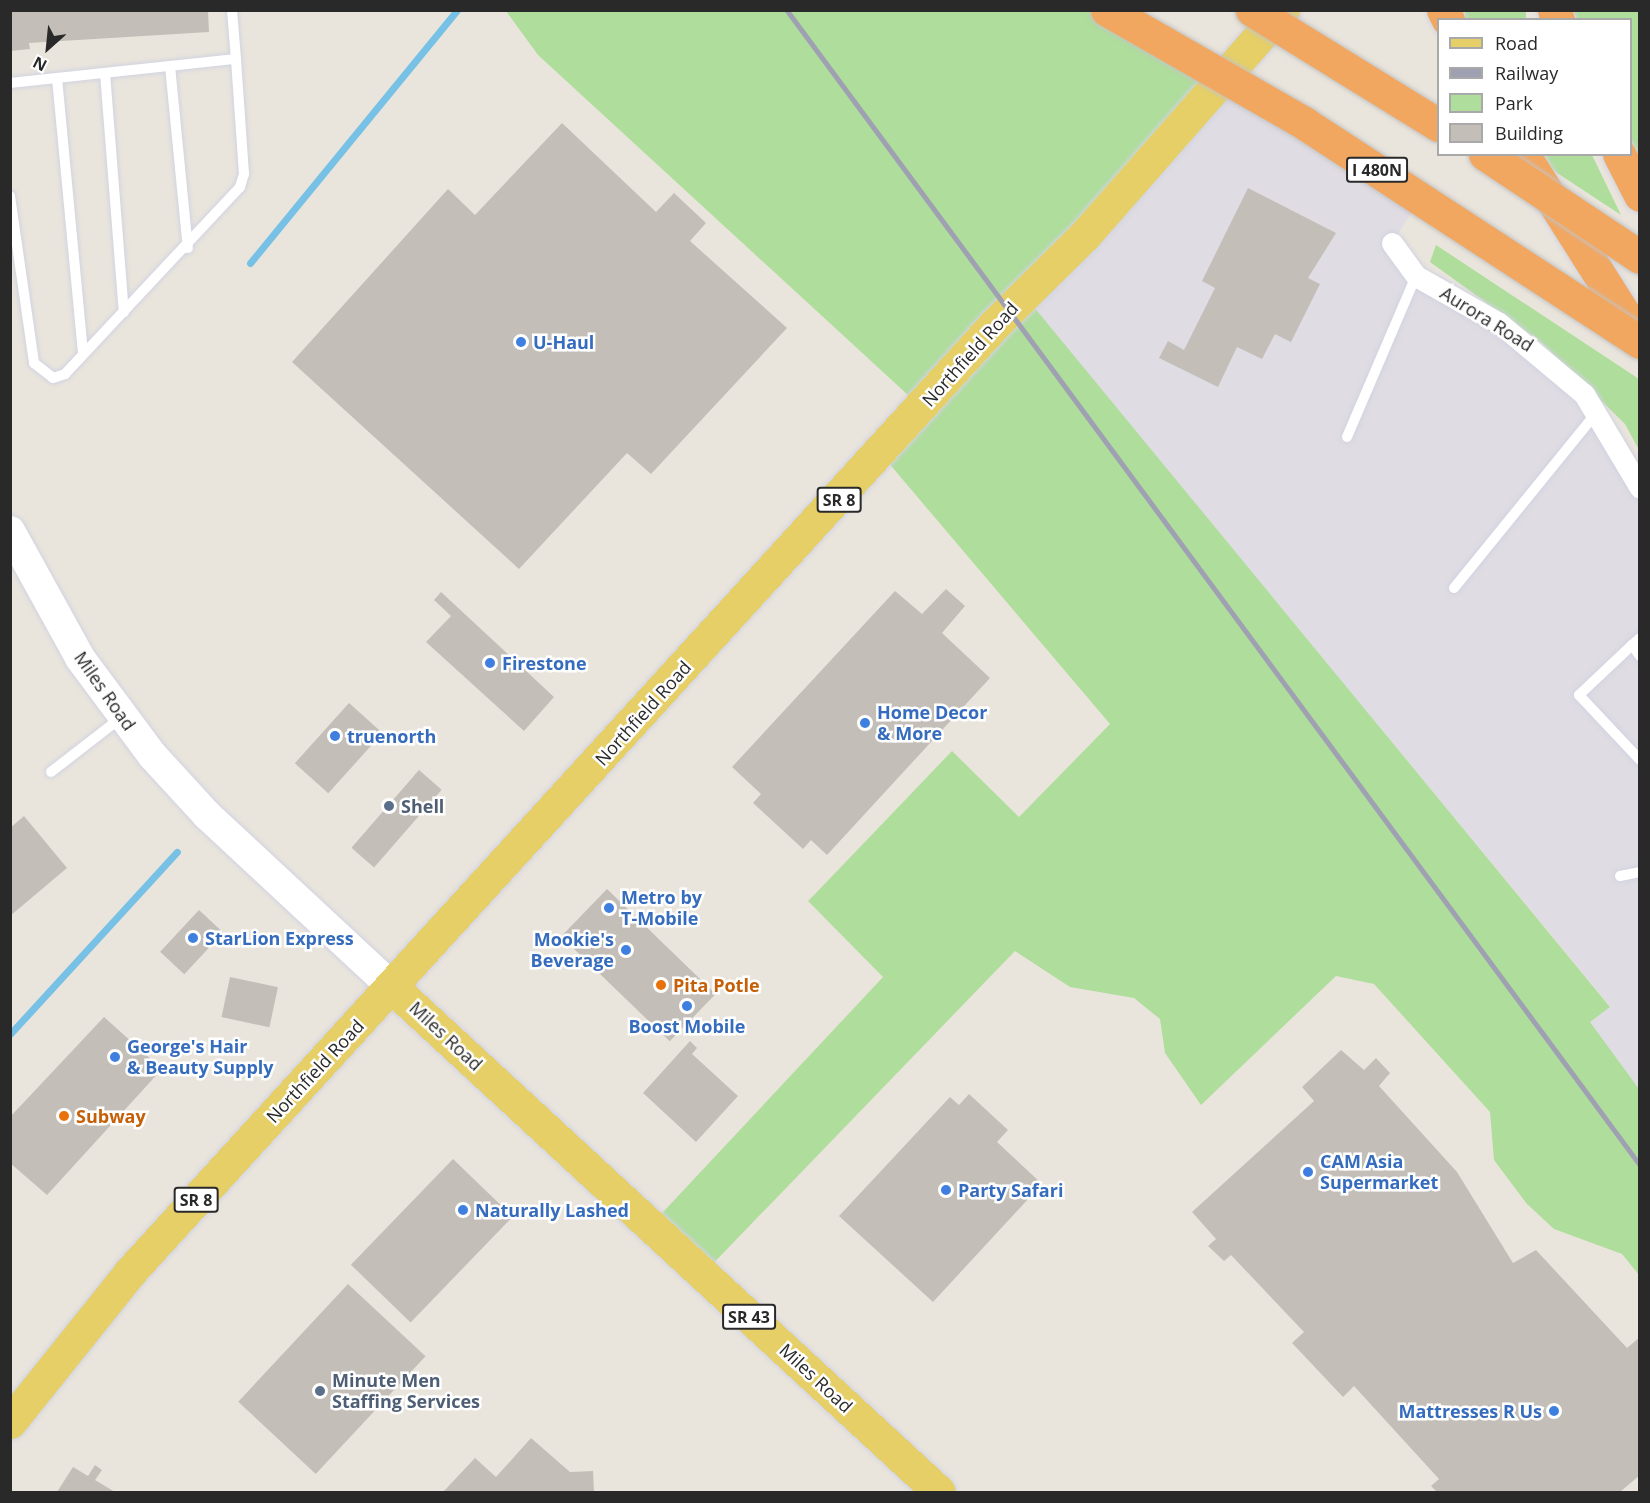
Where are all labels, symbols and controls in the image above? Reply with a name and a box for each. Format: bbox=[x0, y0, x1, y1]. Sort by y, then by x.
north arrow bbox=[18, 18, 78, 78]
legend bbox=[1437, 18, 1632, 156]
text: Road bbox=[1495, 31, 1538, 55]
text: N bbox=[29, 51, 51, 77]
text: Railway bbox=[1495, 61, 1558, 85]
text: Park bbox=[1495, 91, 1533, 115]
text: Building bbox=[1495, 121, 1563, 145]
road number: I 480N bbox=[1346, 157, 1408, 183]
street label: Aurora Road bbox=[1437, 282, 1537, 356]
street label: Northfield Road bbox=[917, 297, 1023, 411]
place label: U-Haul bbox=[533, 331, 594, 353]
marker: U-Haul bbox=[514, 335, 528, 349]
road number: SR 8 bbox=[816, 487, 862, 513]
street label: Miles Road bbox=[70, 647, 140, 735]
place label: Firestone bbox=[502, 652, 587, 674]
marker: Firestone bbox=[483, 656, 497, 670]
street label: Northfield Road bbox=[590, 656, 696, 770]
place label: Home Decor & More bbox=[877, 702, 987, 744]
marker: Home Decor & More bbox=[858, 716, 872, 730]
place label: truenorth bbox=[347, 725, 436, 747]
marker: truenorth bbox=[328, 729, 342, 743]
place label: Shell bbox=[401, 795, 444, 817]
marker: Shell bbox=[382, 799, 396, 813]
place label: Metro by T-Mobile bbox=[621, 887, 702, 930]
marker: Metro by T-Mobile bbox=[602, 901, 616, 915]
place label: StarLion Express bbox=[205, 927, 354, 949]
place label: Mookie's Beverage bbox=[531, 929, 614, 972]
marker: StarLion Express bbox=[186, 931, 200, 945]
marker: Mookie's Beverage bbox=[619, 943, 633, 957]
place label: Pita Potle bbox=[673, 974, 760, 996]
marker: Pita Potle bbox=[654, 978, 668, 992]
street label: Miles Road bbox=[405, 997, 487, 1075]
marker: Boost Mobile bbox=[680, 999, 694, 1013]
street label: Northfield Road bbox=[262, 1015, 368, 1127]
place label: Boost Mobile bbox=[629, 1015, 745, 1037]
place label: George's Hair & Beauty Supply bbox=[127, 1036, 274, 1078]
marker: George's Hair & Beauty Supply bbox=[108, 1050, 122, 1064]
place label: Subway bbox=[76, 1105, 146, 1127]
marker: Subway bbox=[57, 1109, 71, 1123]
place label: CAM Asia Supermarket bbox=[1320, 1151, 1438, 1194]
marker: CAM Asia Supermarket bbox=[1301, 1165, 1315, 1179]
place label: Party Safari bbox=[958, 1179, 1063, 1201]
marker: Party Safari bbox=[939, 1183, 953, 1197]
road number: SR 8 bbox=[174, 1187, 218, 1213]
place label: Naturally Lashed bbox=[475, 1199, 629, 1221]
marker: Naturally Lashed bbox=[456, 1203, 470, 1217]
road number: SR 43 bbox=[722, 1304, 776, 1330]
street label: Miles Road bbox=[775, 1339, 857, 1417]
place label: Minute Men Staffing Services bbox=[332, 1370, 480, 1412]
marker: Minute Men Staffing Services bbox=[313, 1384, 327, 1398]
place label: Mattresses R Us bbox=[1398, 1400, 1542, 1422]
marker: Mattresses R Us bbox=[1547, 1404, 1561, 1418]

